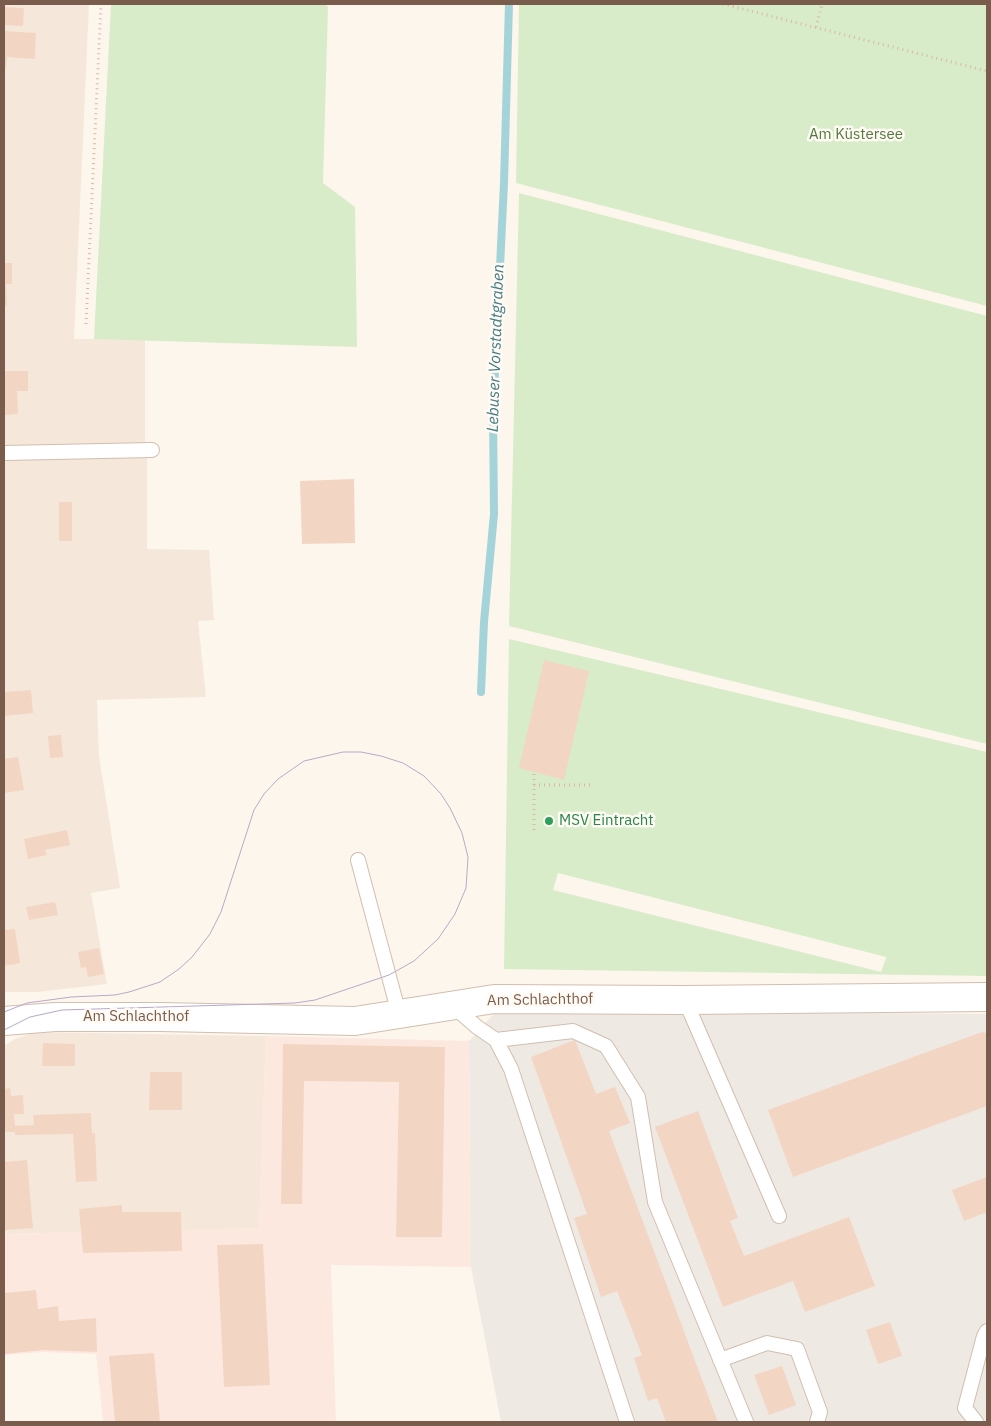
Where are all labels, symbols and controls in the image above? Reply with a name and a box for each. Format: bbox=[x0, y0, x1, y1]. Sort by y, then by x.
park label: Am Küstersee bbox=[809, 126, 903, 144]
water label: Lebuser Vorstadtgraben bbox=[483, 264, 509, 432]
place label: MSV Eintracht bbox=[559, 812, 654, 830]
marker: MSV Eintracht bbox=[543, 815, 555, 827]
street label: Am Schlachthof bbox=[487, 990, 593, 1010]
street label: Am Schlachthof bbox=[83, 1008, 189, 1026]

